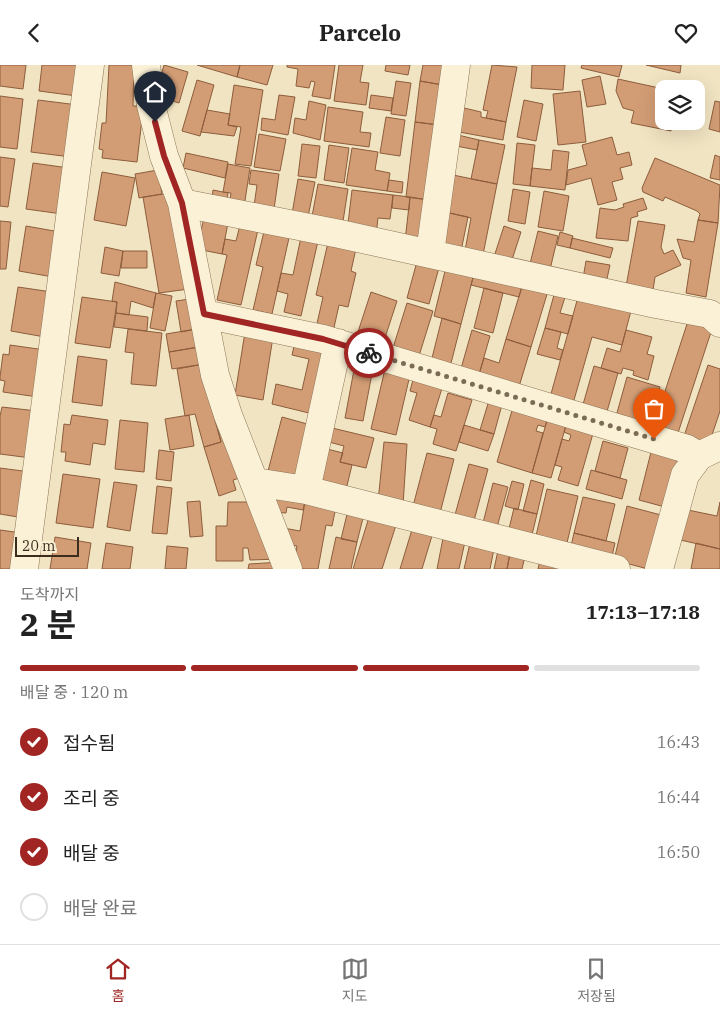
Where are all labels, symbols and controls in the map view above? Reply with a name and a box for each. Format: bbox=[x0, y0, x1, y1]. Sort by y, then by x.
text: Parcelo bbox=[319, 18, 401, 47]
icon: back bbox=[20, 19, 48, 47]
icon: heart bbox=[672, 19, 700, 47]
pin bbox=[134, 71, 176, 122]
icon: home bbox=[141, 78, 169, 106]
map controls bbox=[655, 80, 705, 130]
button: layers bbox=[655, 80, 705, 130]
courier bbox=[344, 328, 394, 378]
icon: bike bbox=[355, 339, 383, 367]
pin bbox=[633, 388, 675, 439]
icon: bag bbox=[640, 395, 668, 423]
scale bar bbox=[15, 534, 79, 557]
text: 20 m bbox=[22, 537, 55, 555]
text: 도착까지 bbox=[20, 584, 79, 604]
text: 17:13–17:18 bbox=[586, 600, 700, 624]
text: 2 분 bbox=[20, 603, 76, 645]
text: 배달 중 · 120 m bbox=[20, 682, 128, 702]
icon: check bbox=[20, 728, 48, 756]
text: 접수됨 bbox=[63, 731, 115, 755]
text: 16:43 bbox=[657, 732, 700, 752]
icon: check bbox=[20, 783, 48, 811]
text: 조리 중 bbox=[63, 786, 120, 810]
text: 16:44 bbox=[657, 787, 700, 807]
icon: check bbox=[20, 838, 48, 866]
text: 배달 중 bbox=[63, 841, 120, 865]
text: 16:50 bbox=[657, 842, 700, 862]
text: 배달 완료 bbox=[63, 896, 137, 920]
tab: 홈 bbox=[104, 955, 132, 1005]
tab: 지도 bbox=[341, 955, 369, 1005]
tab: 저장됨 bbox=[577, 955, 616, 1005]

